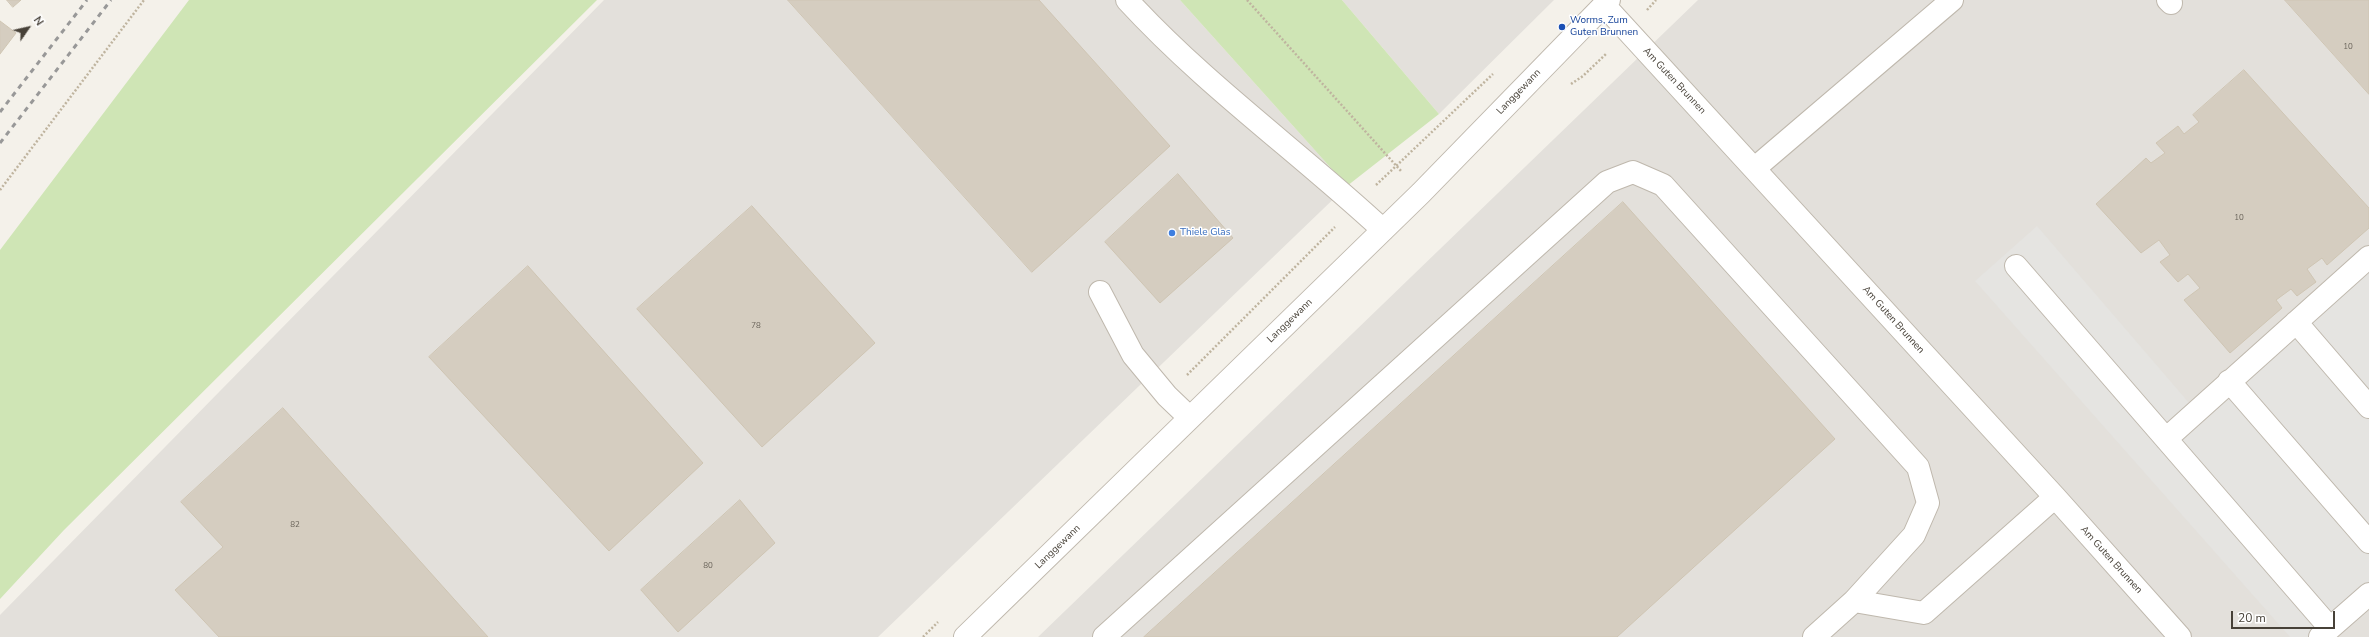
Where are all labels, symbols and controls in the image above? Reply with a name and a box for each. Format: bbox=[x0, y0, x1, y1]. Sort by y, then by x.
north arrow bbox=[8, 8, 48, 48]
text: N bbox=[30, 13, 47, 29]
place label: Worms, Zum Guten Brunnen bbox=[1570, 15, 1638, 38]
marker: Worms, Zum Guten Brunnen bbox=[1557, 22, 1567, 32]
house number: 10 bbox=[2343, 42, 2353, 52]
street label: Am Guten Brunnen bbox=[1640, 45, 1708, 117]
street label: Langgewann bbox=[1494, 67, 1544, 117]
house number: 10 bbox=[2234, 213, 2244, 223]
place label: Thiele Glas bbox=[1180, 227, 1230, 239]
marker: Thiele Glas bbox=[1167, 228, 1177, 238]
street label: Am Guten Brunnen bbox=[1860, 284, 1926, 356]
street label: Langgewann bbox=[1265, 296, 1315, 346]
house number: 78 bbox=[751, 321, 761, 331]
house number: 82 bbox=[290, 520, 300, 530]
street label: Langgewann bbox=[1033, 522, 1083, 572]
street label: Am Guten Brunnen bbox=[2078, 524, 2144, 596]
house number: 80 bbox=[703, 561, 713, 571]
scale bar bbox=[2233, 603, 2337, 629]
text: 20 m bbox=[2238, 610, 2266, 626]

